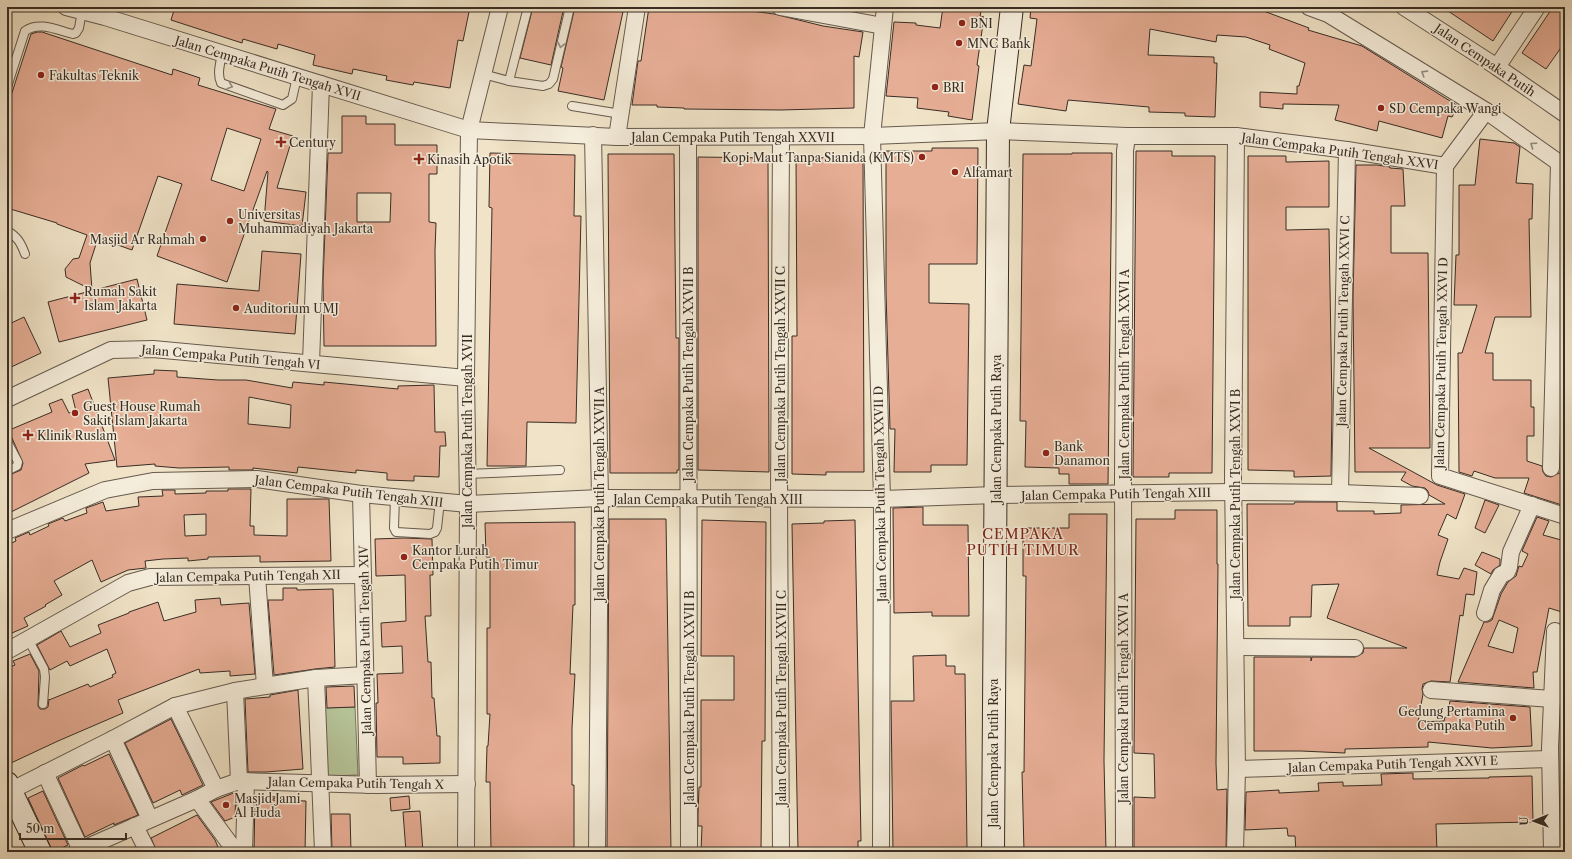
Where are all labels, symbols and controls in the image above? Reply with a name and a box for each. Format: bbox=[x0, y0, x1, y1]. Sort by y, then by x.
place label: BNI bbox=[970, 16, 993, 31]
marker: BNI bbox=[957, 18, 967, 28]
street label: Jalan Cempaka Putih bbox=[1430, 19, 1539, 100]
street label: Jalan Cempaka Putih Tengah XVII bbox=[171, 32, 363, 104]
place label: MNC Bank bbox=[967, 36, 1032, 51]
marker: MNC Bank bbox=[954, 38, 964, 48]
one-way arrow bbox=[557, 42, 565, 48]
place label: Fakultas Teknik bbox=[49, 68, 140, 83]
marker: Fakultas Teknik bbox=[36, 70, 46, 80]
one-way arrow bbox=[1421, 70, 1428, 78]
place label: BRI bbox=[943, 80, 965, 95]
one-way arrow bbox=[227, 81, 234, 90]
marker: BRI bbox=[930, 82, 940, 92]
place label: SD Cempaka Wangi bbox=[1389, 101, 1502, 116]
marker: SD Cempaka Wangi bbox=[1376, 103, 1386, 113]
street label: Jalan Cempaka Putih Tengah XXVI bbox=[1239, 129, 1439, 172]
street label: Jalan Cempaka Putih Tengah XXVII bbox=[629, 130, 835, 145]
place label: Century bbox=[289, 135, 336, 150]
marker: Century bbox=[276, 137, 286, 147]
one-way arrow bbox=[1530, 142, 1537, 149]
place label: Kopi Maut Tanpa Sianida (KMTS) bbox=[722, 150, 914, 165]
place label: Kinasih Apotik bbox=[427, 152, 512, 167]
marker: Kopi Maut Tanpa Sianida (KMTS) bbox=[917, 152, 927, 162]
marker: Kinasih Apotik bbox=[414, 154, 424, 164]
place label: Alfamart bbox=[962, 165, 1014, 180]
marker: Alfamart bbox=[950, 167, 960, 177]
place label: Universitas Muhammadiyah Jakarta bbox=[238, 207, 374, 236]
street label: Jalan Cempaka Putih Tengah XXVI C bbox=[1334, 215, 1352, 429]
marker: Universitas Muhammadiyah Jakarta bbox=[225, 216, 235, 226]
place label: Masjid Ar Rahmah bbox=[90, 232, 195, 247]
marker: Masjid Ar Rahmah bbox=[198, 234, 208, 244]
street label: Jalan Cempaka Putih Tengah XXVI D bbox=[1432, 257, 1450, 471]
street label: Jalan Cempaka Putih Tengah XXVII C bbox=[773, 266, 788, 484]
street label: Jalan Cempaka Putih Tengah XXVII B bbox=[681, 267, 696, 483]
street label: Jalan Cempaka Putih Tengah XXVI A bbox=[1117, 268, 1132, 481]
place label: Rumah Sakit Islam Jakarta bbox=[84, 284, 158, 313]
marker: Rumah Sakit Islam Jakarta bbox=[69, 292, 81, 304]
place label: Auditorium UMJ bbox=[243, 301, 339, 316]
marker: Auditorium UMJ bbox=[231, 303, 241, 313]
street label: Jalan Cempaka Putih Tengah XVII bbox=[460, 334, 475, 530]
street label: Jalan Cempaka Putih Tengah VI bbox=[139, 342, 321, 372]
street label: Jalan Cempaka Putih Raya bbox=[989, 354, 1004, 506]
street label: Jalan Cempaka Putih Tengah XXVII A bbox=[592, 385, 607, 603]
street label: Jalan Cempaka Putih Tengah XXVII D bbox=[871, 385, 889, 604]
street label: Jalan Cempaka Putih Tengah XXVI B bbox=[1228, 389, 1243, 601]
place label: Guest House Rumah Sakit Islam Jakarta bbox=[83, 399, 201, 428]
marker: Guest House Rumah Sakit Islam Jakarta bbox=[70, 408, 80, 418]
place label: Klinik Ruslam bbox=[37, 428, 117, 443]
marker: Klinik Ruslam bbox=[22, 429, 34, 441]
place label: Bank Danamon bbox=[1054, 439, 1110, 468]
marker: Bank Danamon bbox=[1041, 448, 1051, 458]
street label: Jalan Cempaka Putih Tengah XIII bbox=[252, 472, 444, 510]
street label: Jalan Cempaka Putih Tengah XIII bbox=[1019, 485, 1211, 503]
street label: Jalan Cempaka Putih Tengah XIII bbox=[611, 492, 803, 507]
district label: CEMPAKA PUTIH TIMUR bbox=[966, 525, 1080, 559]
place label: Kantor Lurah Cempaka Putih Timur bbox=[412, 543, 539, 572]
street label: Jalan Cempaka Putih Tengah XIV bbox=[356, 545, 374, 737]
marker: Kantor Lurah Cempaka Putih Timur bbox=[399, 552, 409, 562]
street label: Jalan Cempaka Putih Tengah XII bbox=[153, 567, 341, 585]
street label: Jalan Cempaka Putih Tengah XXVII C bbox=[774, 590, 789, 808]
street label: Jalan Cempaka Putih Tengah XXVII B bbox=[682, 591, 697, 807]
street label: Jalan Cempaka Putih Tengah XXVI A bbox=[1116, 592, 1131, 805]
street label: Jalan Cempaka Putih Raya bbox=[986, 678, 1001, 830]
place label: Gedung Pertamina Cempaka Putih bbox=[1398, 704, 1506, 733]
marker: Gedung Pertamina Cempaka Putih bbox=[1508, 713, 1518, 723]
street label: Jalan Cempaka Putih Tengah XXVI E bbox=[1286, 753, 1498, 775]
street label: Jalan Cempaka Putih Tengah X bbox=[266, 774, 445, 792]
place label: Masjid Jami Al Huda bbox=[233, 791, 301, 820]
marker: Masjid Jami Al Huda bbox=[221, 800, 231, 810]
north arrow bbox=[1514, 801, 1554, 841]
scale bar bbox=[20, 815, 126, 841]
text: U bbox=[1517, 817, 1531, 826]
text: 50 m bbox=[26, 821, 55, 836]

